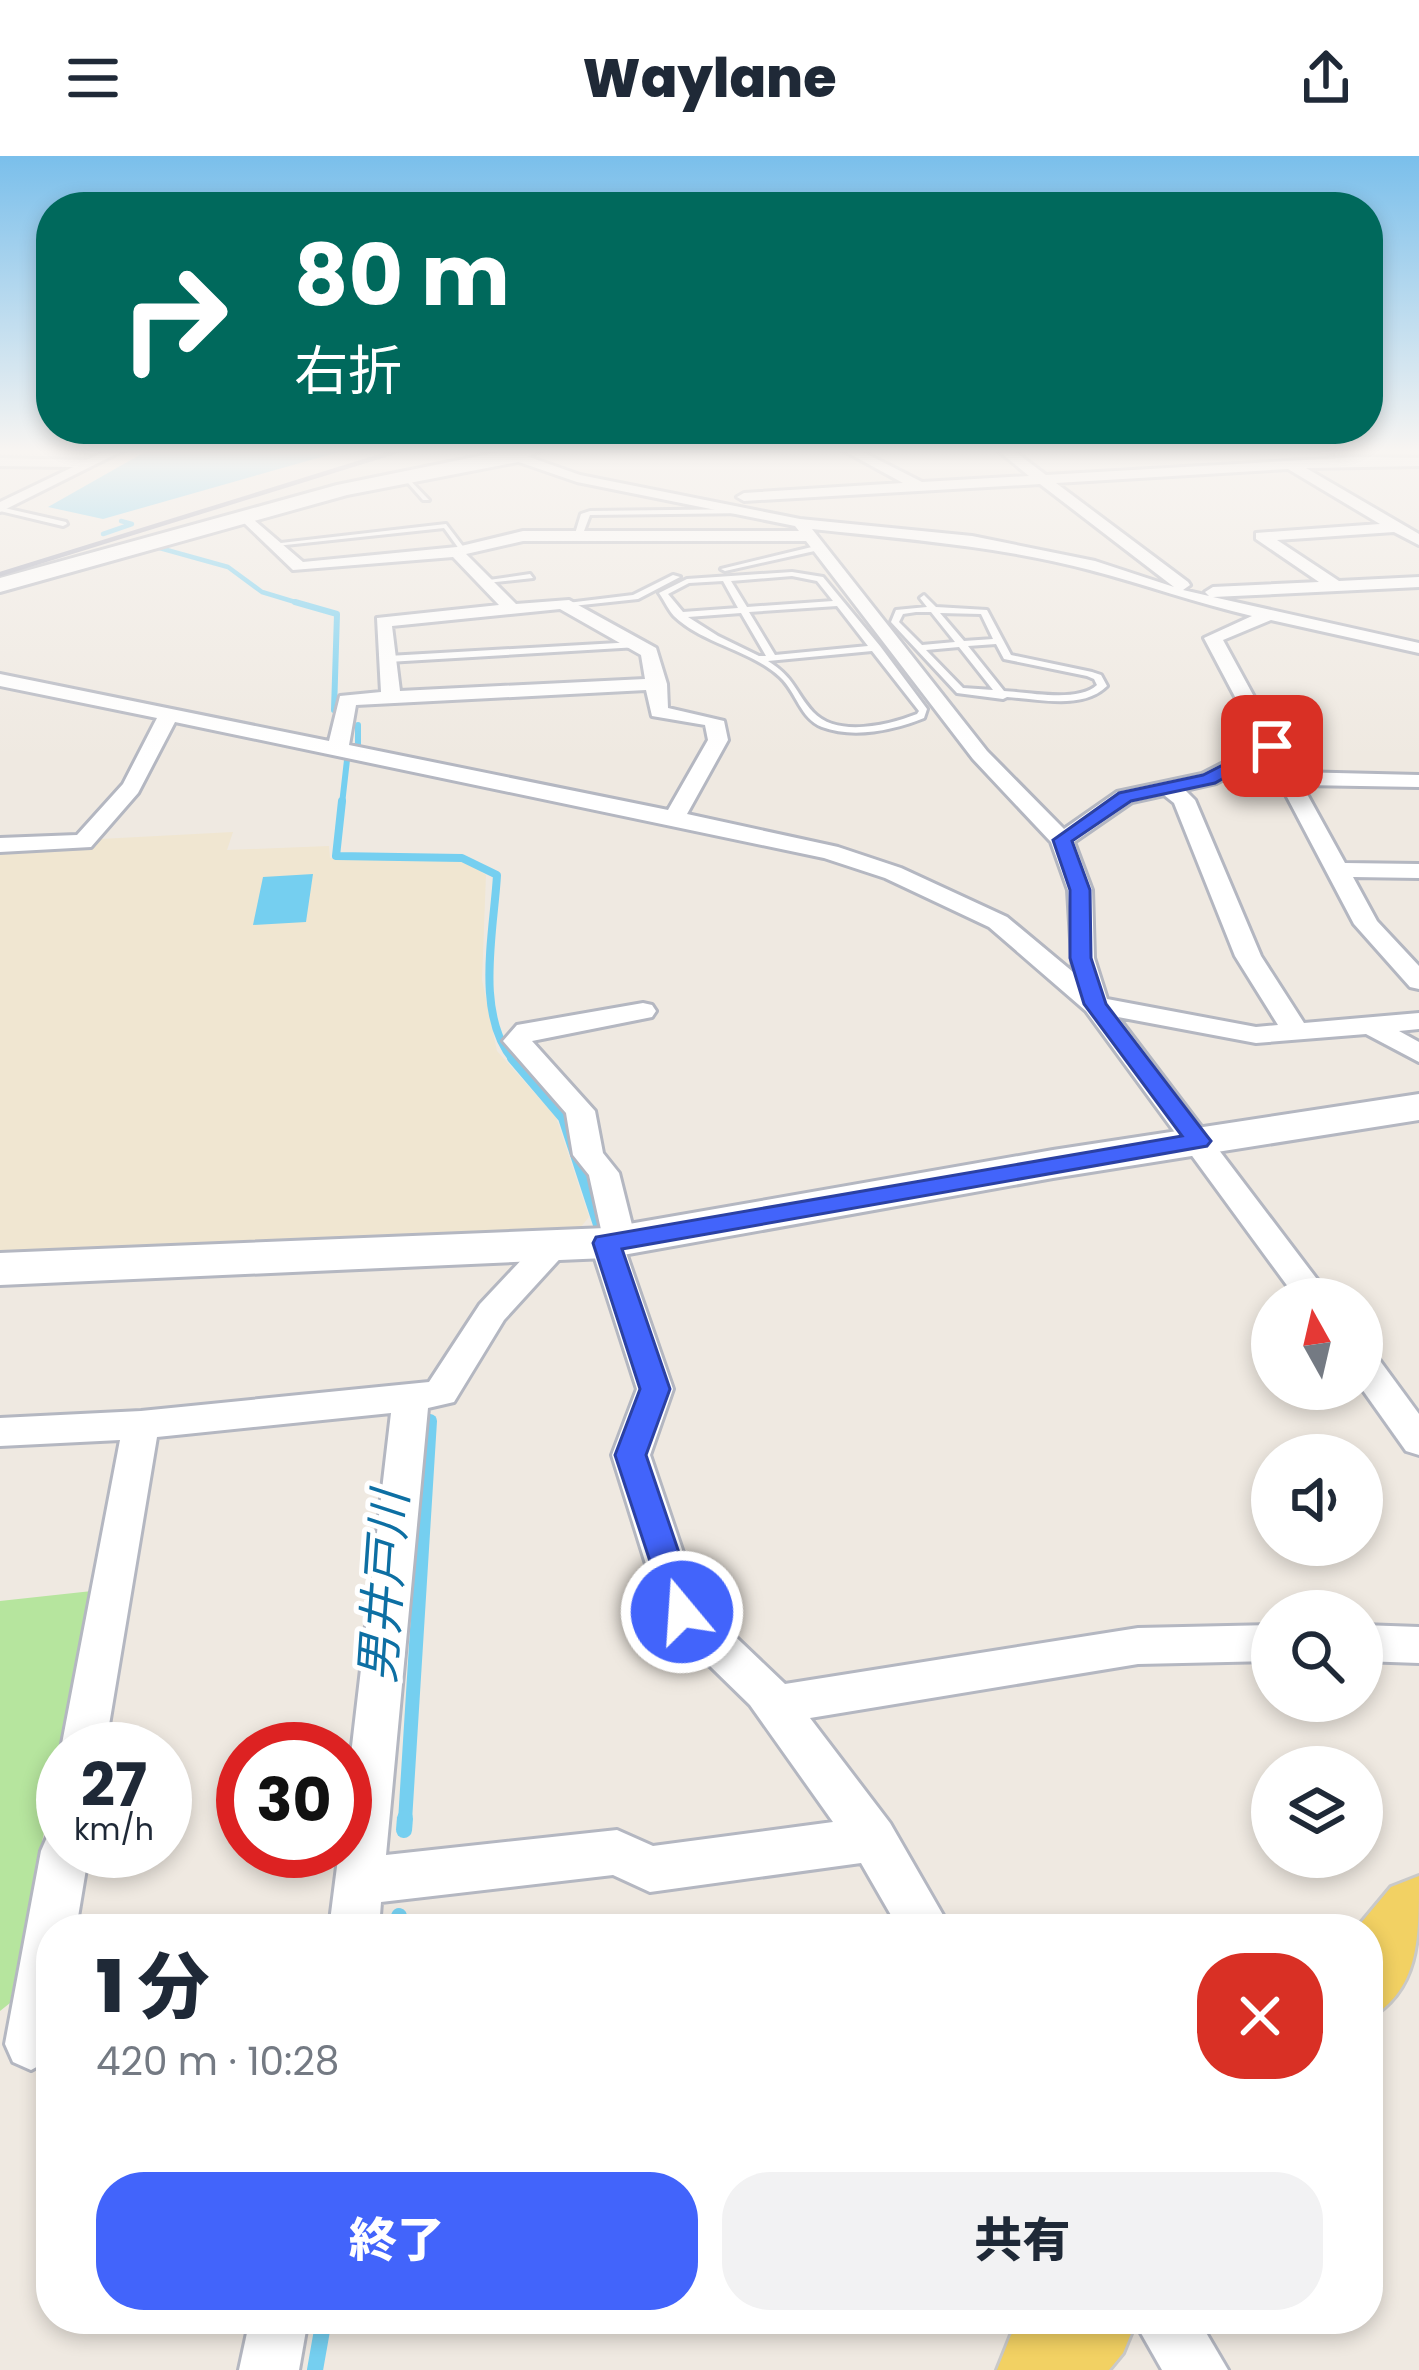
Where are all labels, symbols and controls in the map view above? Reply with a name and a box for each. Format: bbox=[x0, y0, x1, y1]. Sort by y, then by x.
text: Waylane bbox=[583, 40, 836, 116]
icon: menu bbox=[60, 45, 126, 111]
icon: share bbox=[1293, 45, 1359, 111]
text: 80 m bbox=[294, 217, 510, 334]
icon: right bbox=[96, 240, 252, 396]
text: 右折 bbox=[294, 333, 402, 409]
pin bbox=[1221, 695, 1323, 797]
icon: arrive bbox=[1239, 713, 1305, 779]
north arrow bbox=[1251, 1278, 1383, 1410]
map controls bbox=[1251, 1278, 1383, 1878]
button: sound bbox=[1251, 1434, 1383, 1566]
water label: 男井戸川 bbox=[344, 1484, 424, 1685]
position arrow bbox=[619, 1549, 745, 1675]
button: search bbox=[1251, 1590, 1383, 1722]
speed limit sign: 30 bbox=[216, 1722, 372, 1878]
text: 27 bbox=[81, 1743, 147, 1827]
button: layers bbox=[1251, 1746, 1383, 1878]
text: km/h bbox=[74, 1808, 154, 1851]
text: 1 分 bbox=[96, 1936, 210, 2037]
button: close bbox=[1197, 1953, 1323, 2079]
text: 420 m · 10:28 bbox=[96, 2034, 339, 2089]
button: 終了 bbox=[96, 2172, 698, 2310]
button: 共有 bbox=[722, 2172, 1323, 2310]

